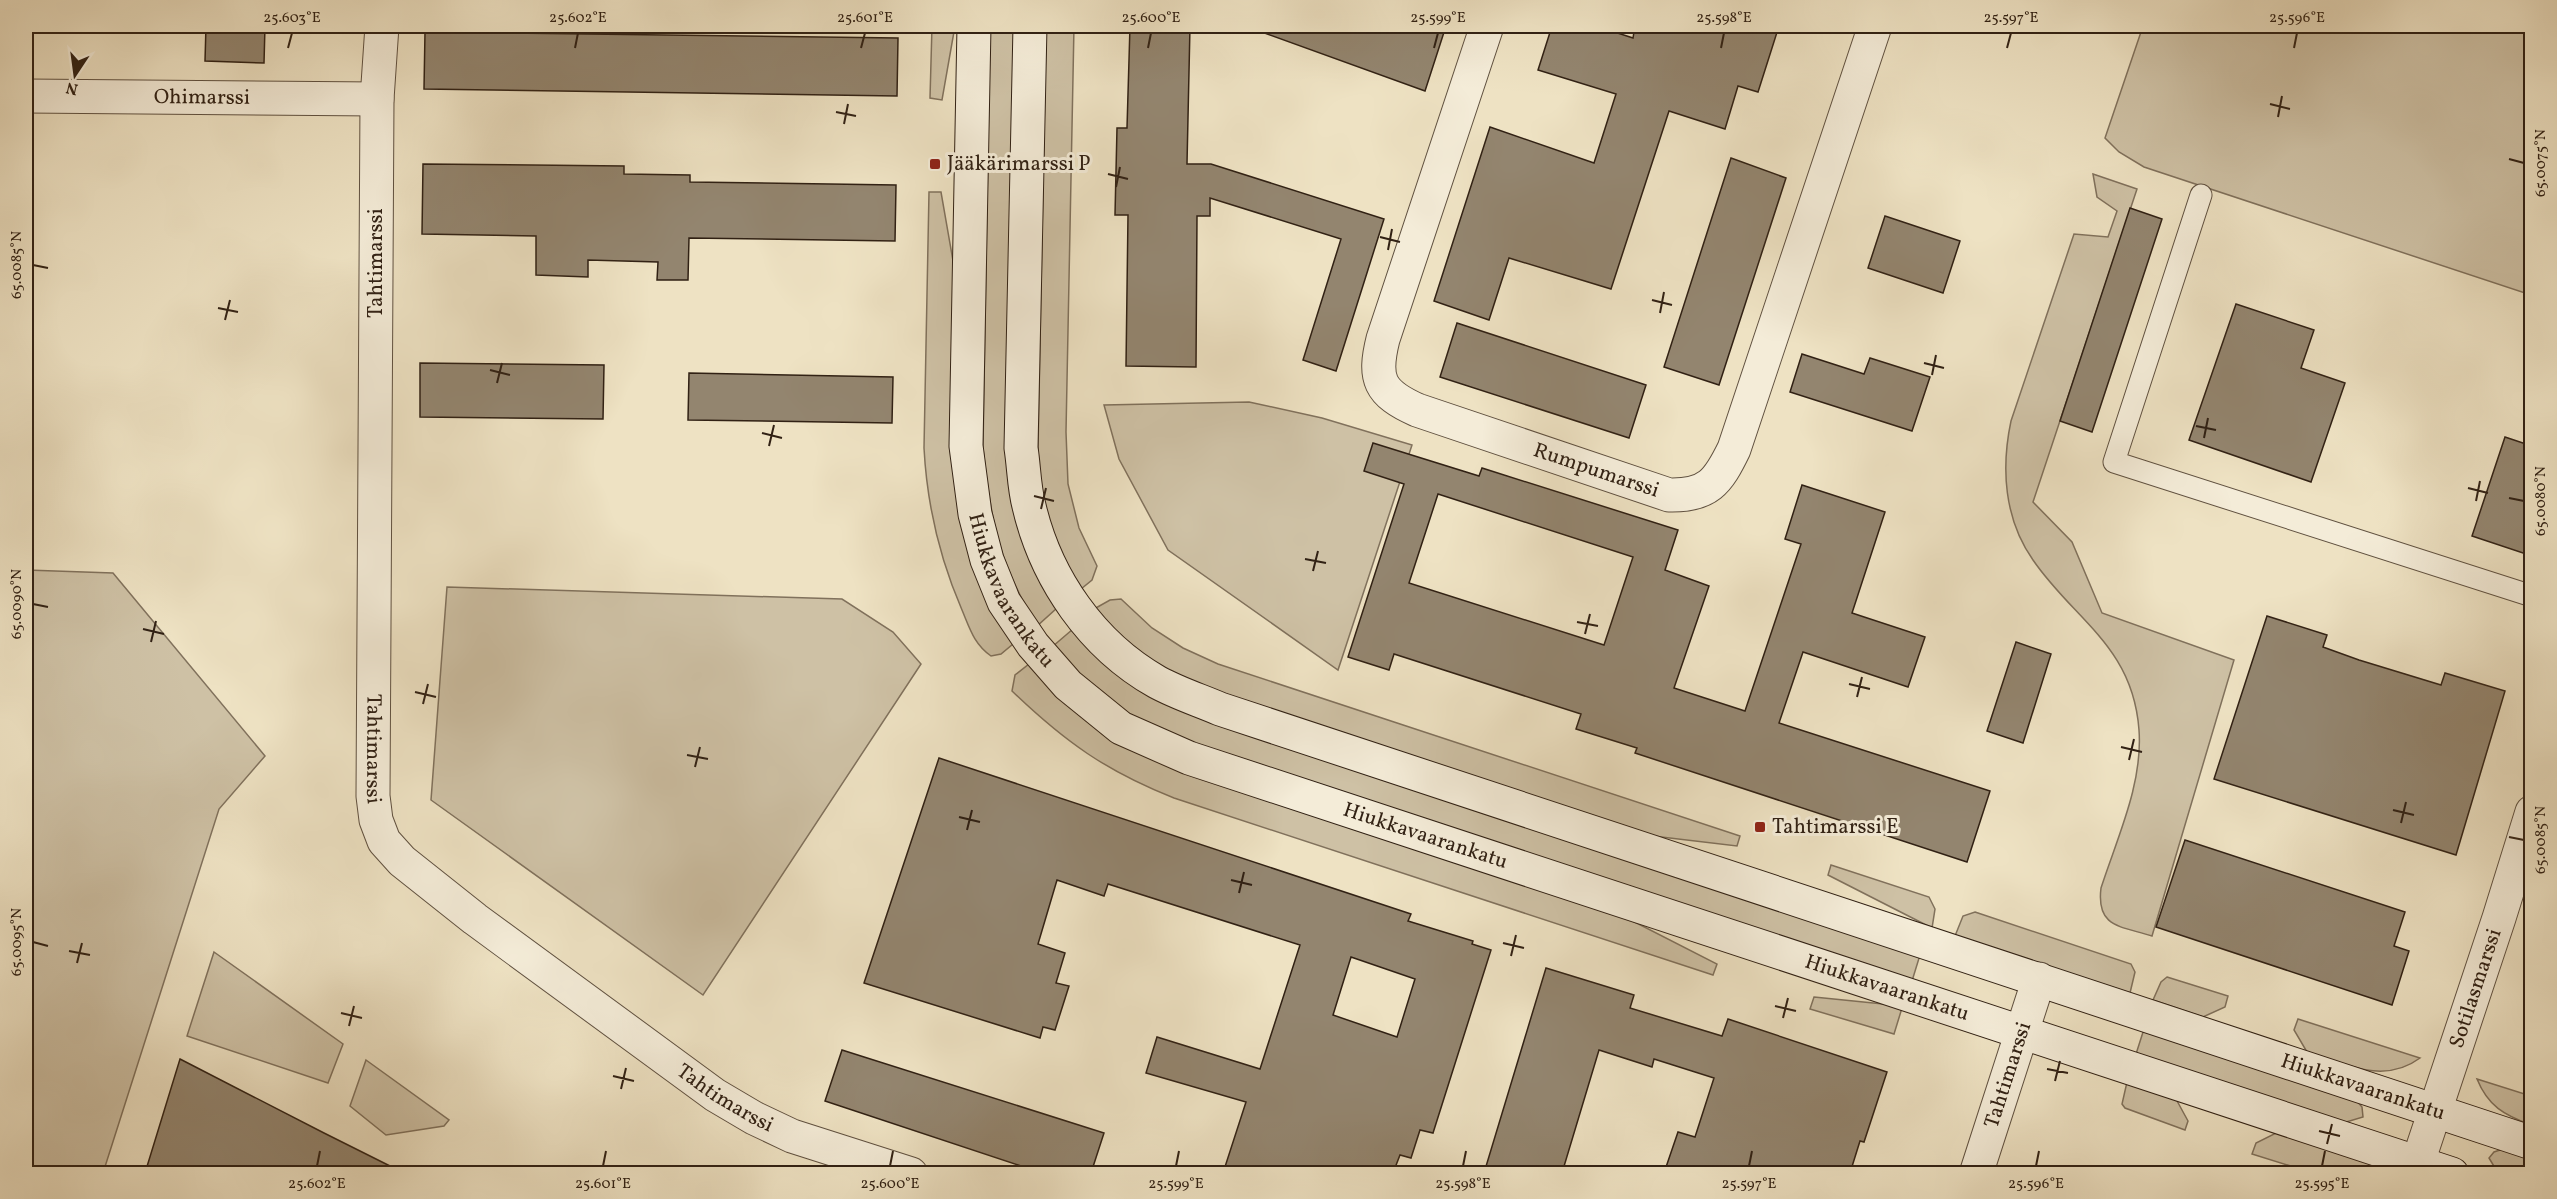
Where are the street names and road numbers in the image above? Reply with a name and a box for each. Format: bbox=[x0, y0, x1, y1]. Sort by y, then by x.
street label: Ohimarssi bbox=[154, 83, 250, 112]
street label: Tahtimarssi bbox=[362, 208, 391, 318]
street label: Rumpumarssi bbox=[1530, 436, 1663, 505]
street label: Hiukkavaarankatu bbox=[961, 510, 1061, 674]
street label: Tahtimarssi bbox=[358, 694, 388, 806]
street label: Hiukkavaarankatu bbox=[1339, 795, 1511, 876]
street label: Sotilasmarssi bbox=[2442, 925, 2509, 1052]
street label: Hiukkavaarankatu bbox=[1801, 947, 1973, 1028]
street label: Tahtimarssi bbox=[1977, 1018, 2039, 1132]
street label: Hiukkavaarankatu bbox=[2277, 1046, 2449, 1128]
street label: Tahtimarssi bbox=[670, 1057, 778, 1140]

